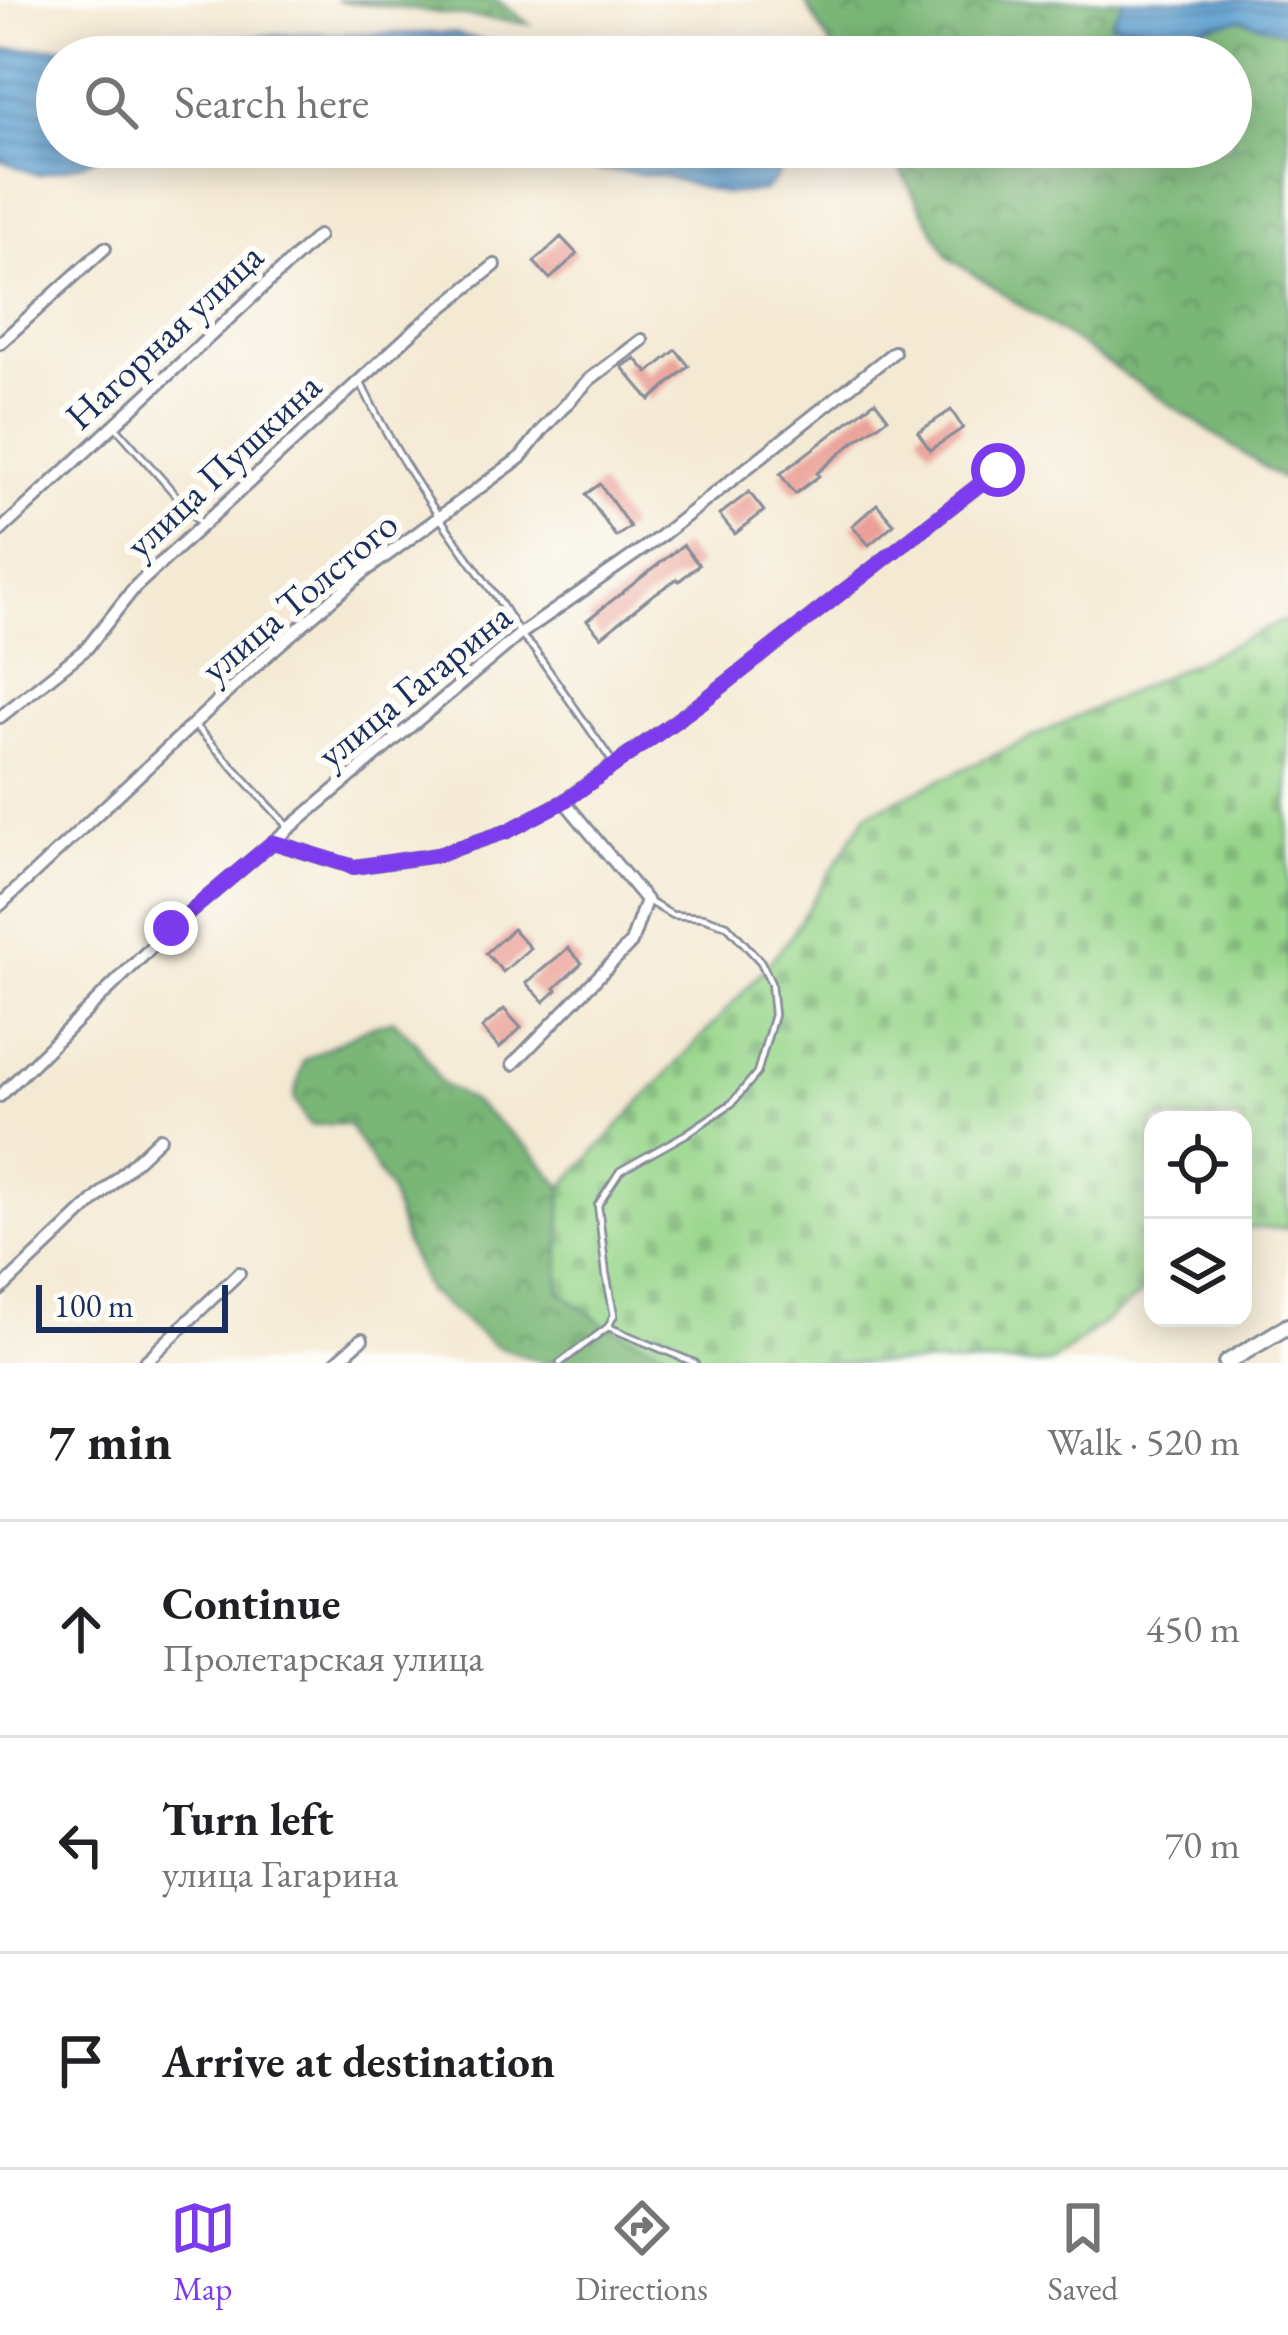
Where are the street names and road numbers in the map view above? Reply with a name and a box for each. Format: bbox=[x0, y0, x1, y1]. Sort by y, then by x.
street label: Нагорная улица bbox=[54, 231, 274, 441]
street label: улица Пушкина bbox=[114, 361, 332, 569]
street label: улица Толстого bbox=[190, 499, 408, 693]
street label: улица Гагарина bbox=[306, 591, 522, 779]

